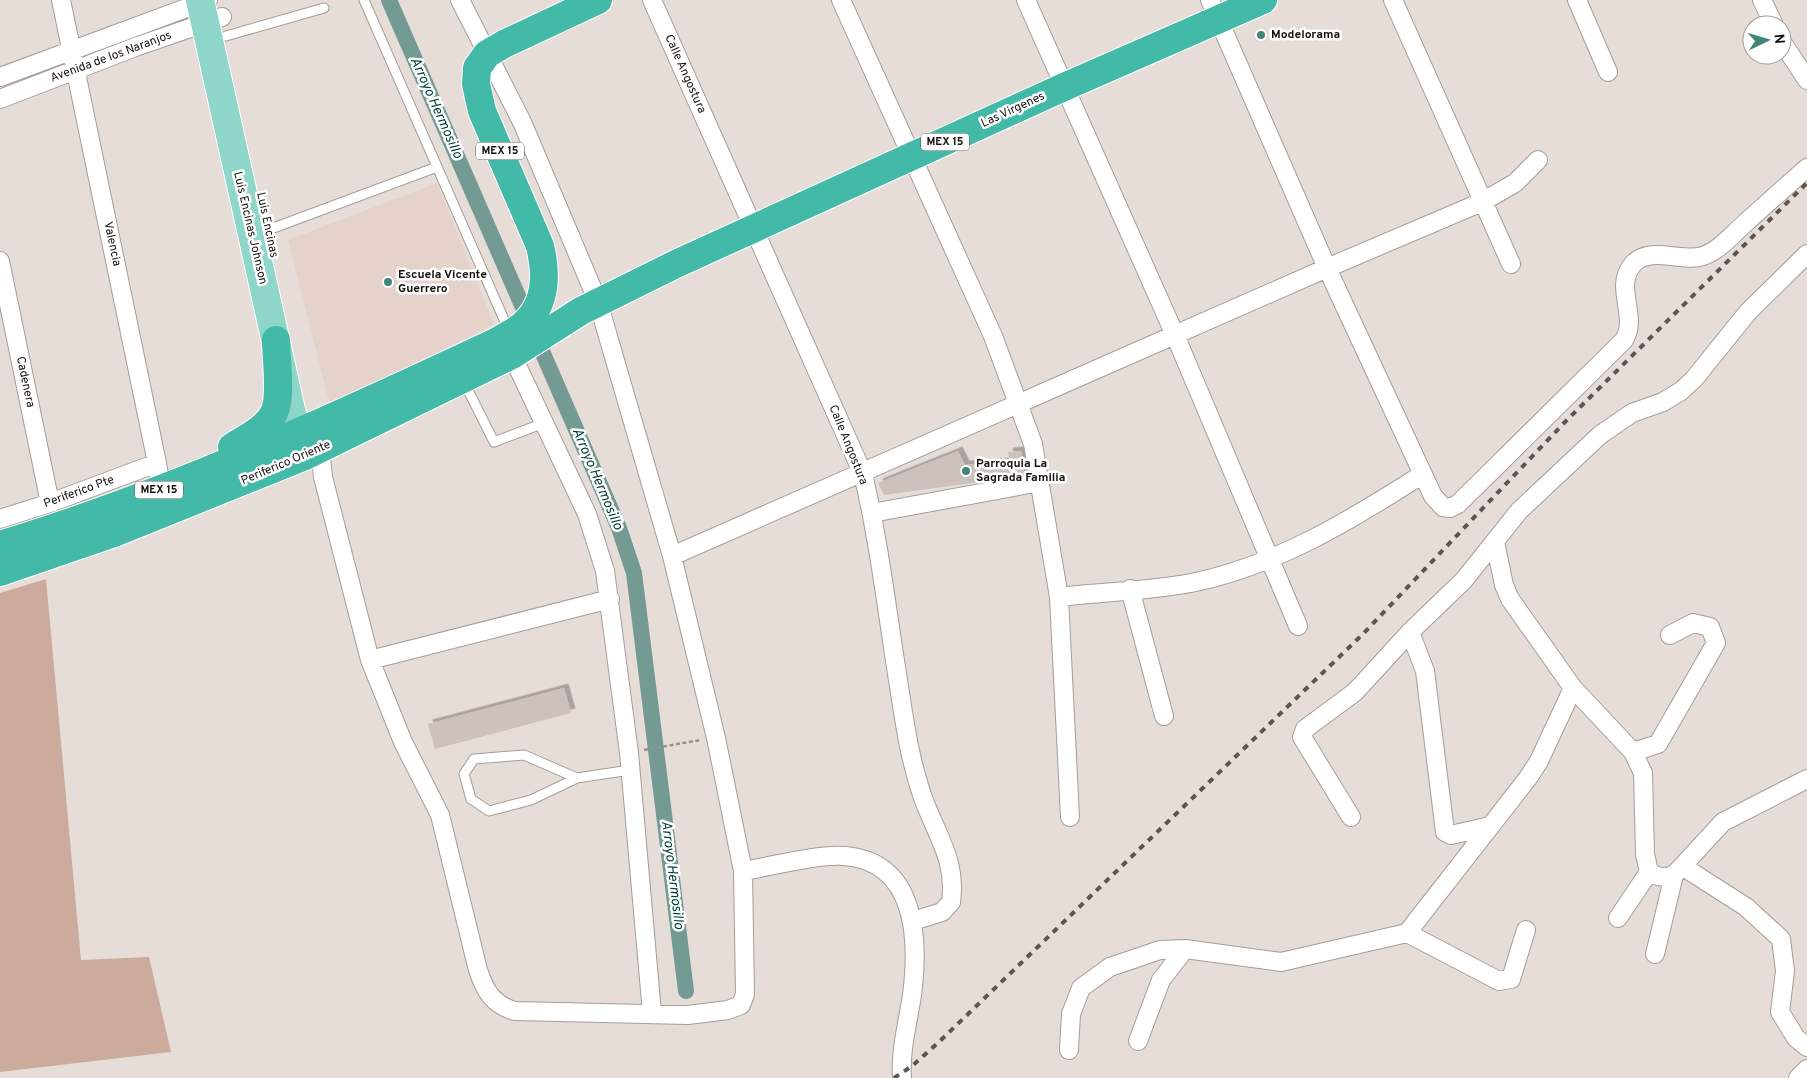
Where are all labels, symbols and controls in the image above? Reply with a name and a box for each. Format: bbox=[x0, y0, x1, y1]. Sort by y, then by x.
north arrow bbox=[1742, 15, 1792, 65]
place label: Modelorama bbox=[1271, 27, 1340, 43]
street label: Avenida de los Naranjos bbox=[48, 28, 174, 86]
marker: Modelorama bbox=[1255, 29, 1267, 41]
street label: Calle Angostura bbox=[660, 32, 710, 116]
text: N bbox=[1770, 33, 1787, 45]
water label: Arroyo Hermosillo bbox=[406, 55, 466, 162]
street label: Las Virgenes bbox=[979, 88, 1047, 132]
road number: MEX 15 bbox=[921, 134, 969, 150]
road number: MEX 15 bbox=[476, 142, 524, 160]
street label: Luis Encinas Johnson bbox=[229, 170, 271, 286]
street label: Luis Encinas bbox=[252, 191, 282, 259]
street label: Valencia bbox=[99, 220, 125, 268]
place label: Escuela Vicente Guerrero bbox=[398, 267, 487, 297]
marker: Escuela Vicente Guerrero bbox=[382, 276, 394, 288]
street label: Cadenera bbox=[12, 355, 38, 409]
street label: Calle Angostura bbox=[825, 403, 871, 487]
water label: Arroyo Hermosillo bbox=[568, 425, 626, 533]
street label: Periferico Oriente bbox=[239, 437, 333, 489]
place label: Parroquia La Sagrada Familia bbox=[976, 456, 1065, 486]
marker: Parroquia La Sagrada Familia bbox=[960, 465, 972, 477]
street label: Periferico Pte bbox=[42, 472, 116, 512]
road number: MEX 15 bbox=[135, 482, 183, 498]
water label: Arroyo Hermosillo bbox=[657, 820, 687, 931]

